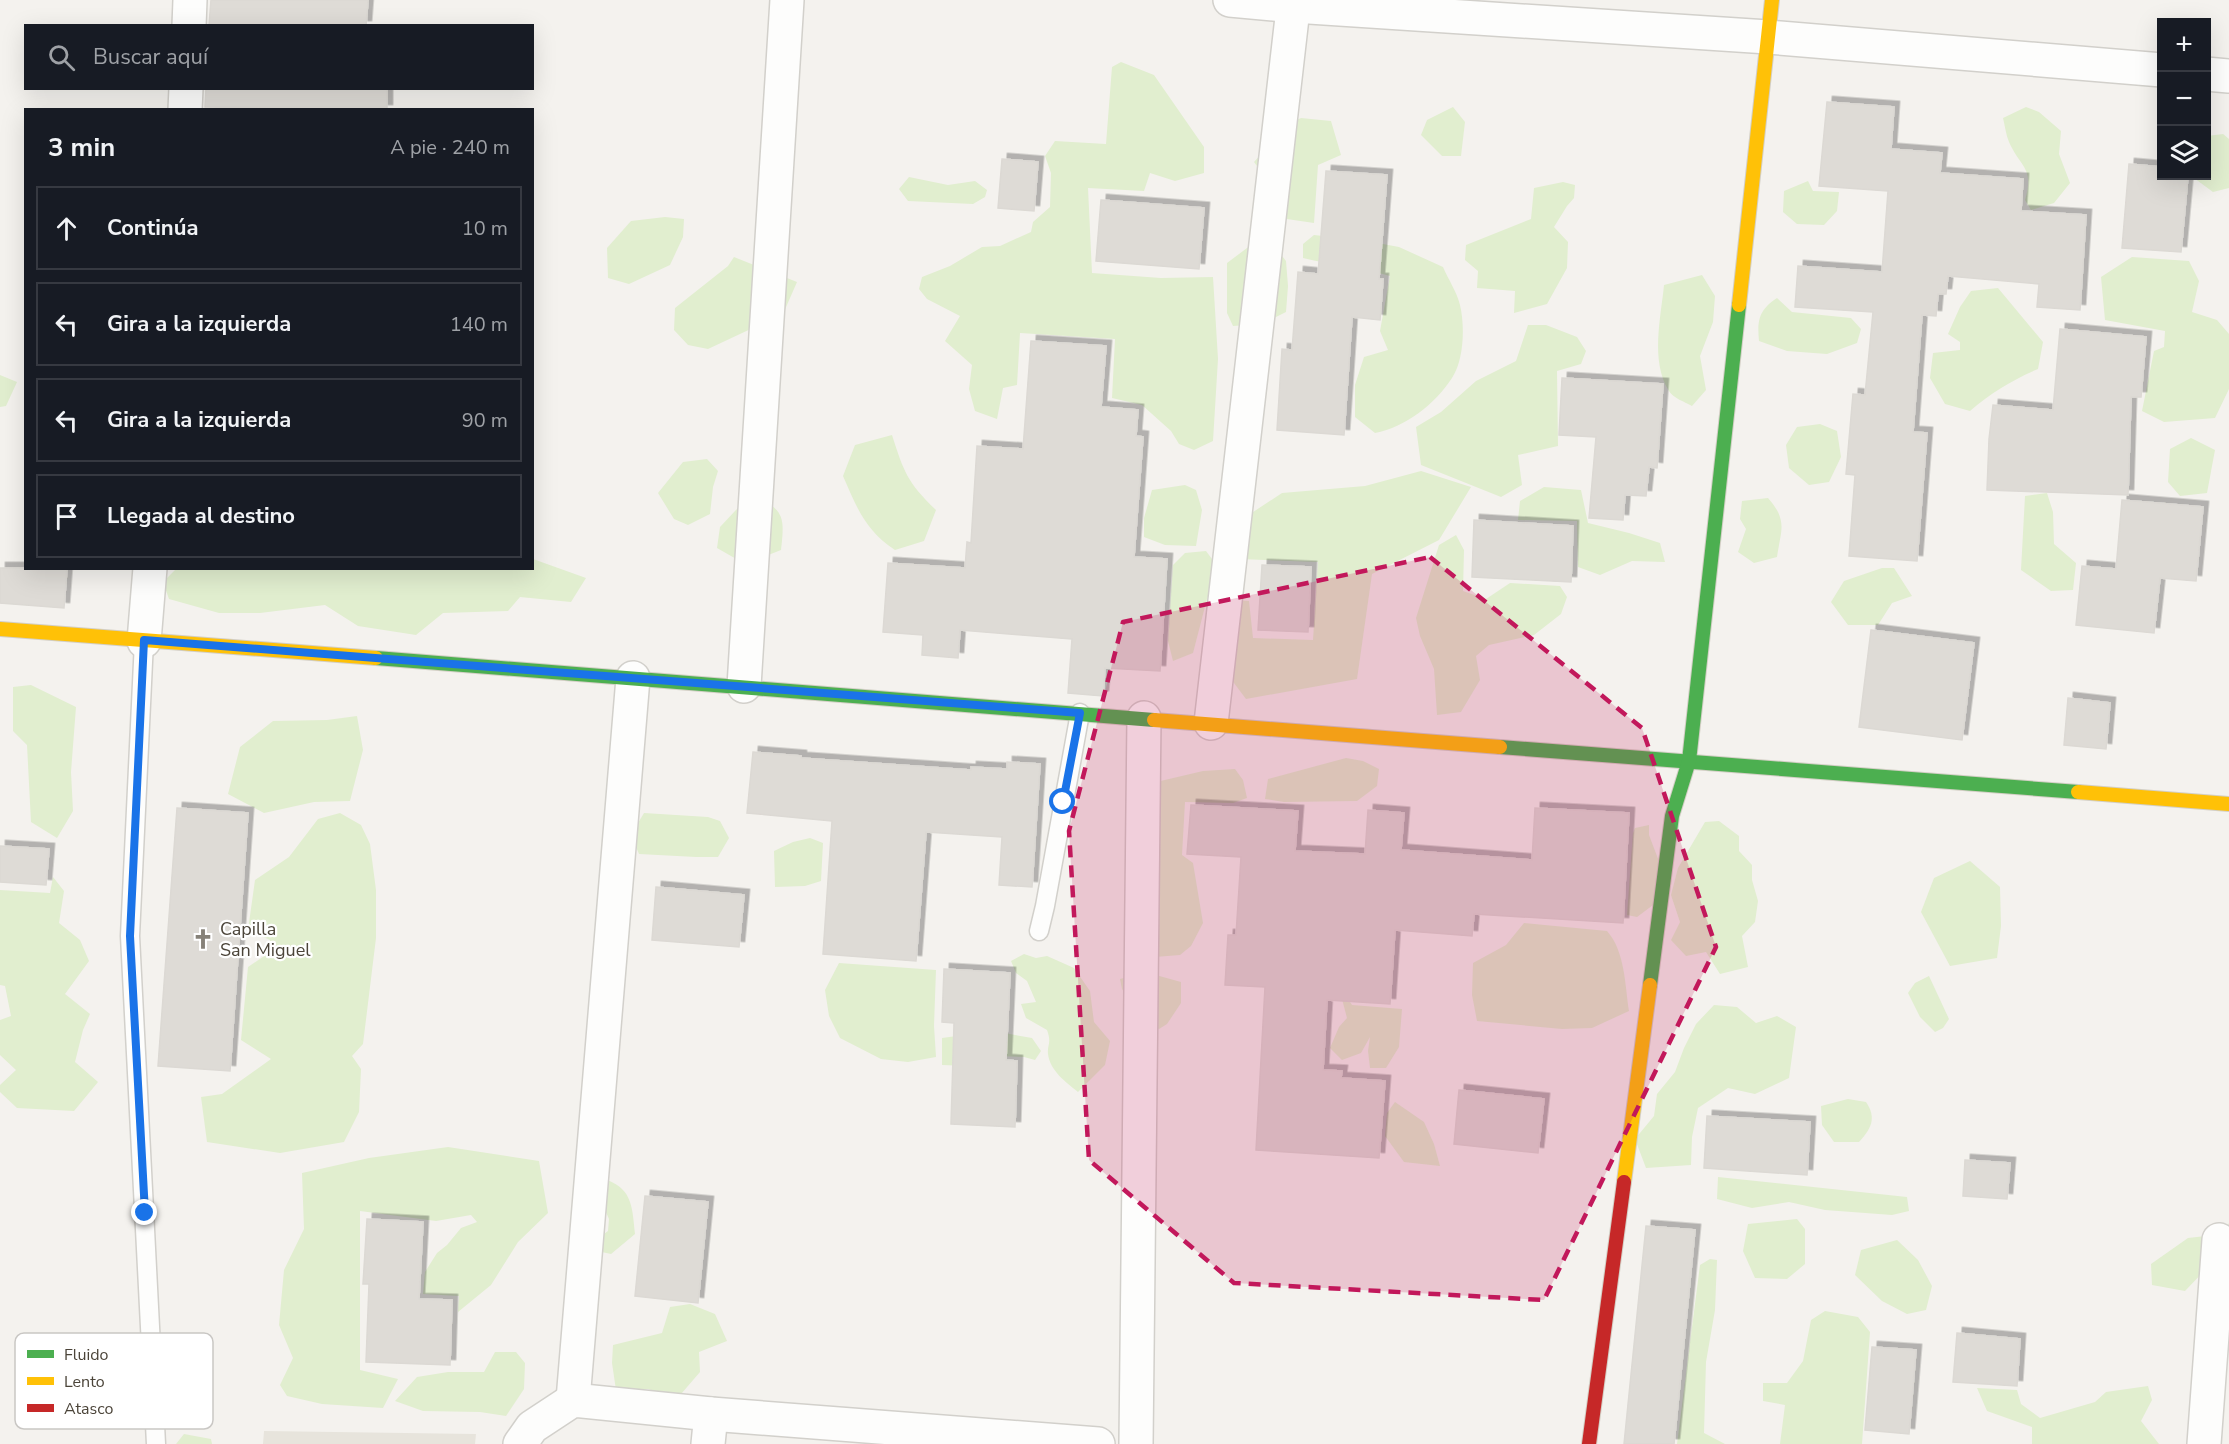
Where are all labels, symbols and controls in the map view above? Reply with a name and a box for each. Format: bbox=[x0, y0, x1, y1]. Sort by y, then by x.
map controls bbox=[2157, 18, 2211, 180]
button: + bbox=[2157, 18, 2211, 72]
search box bbox=[24, 24, 534, 90]
icon: search bbox=[45, 41, 78, 74]
text: Buscar aquí bbox=[93, 42, 208, 72]
button: − bbox=[2157, 72, 2211, 126]
button: layers bbox=[2157, 126, 2211, 180]
text: 3 min bbox=[48, 130, 115, 165]
text: A pie · 240 m bbox=[390, 134, 510, 161]
icon: ahead bbox=[50, 212, 83, 245]
text: Continúa bbox=[107, 213, 198, 243]
text: 10 m bbox=[462, 215, 508, 242]
icon: left bbox=[50, 308, 83, 341]
text: Gira a la izquierda bbox=[107, 309, 291, 339]
text: 140 m bbox=[450, 311, 508, 338]
icon: left bbox=[50, 404, 83, 437]
text: Gira a la izquierda bbox=[107, 405, 291, 435]
text: 90 m bbox=[462, 407, 508, 434]
icon: arrive bbox=[50, 500, 83, 533]
text: Llegada al destino bbox=[107, 501, 295, 531]
route start bbox=[1049, 788, 1075, 814]
place label: Capilla San Miguel bbox=[220, 917, 311, 962]
church icon: Capilla San Miguel bbox=[191, 927, 215, 951]
route end bbox=[131, 1199, 157, 1225]
legend bbox=[15, 1333, 213, 1429]
text: Fluido bbox=[64, 1344, 109, 1366]
text: Lento bbox=[64, 1371, 105, 1393]
text: Atasco bbox=[64, 1398, 113, 1420]

